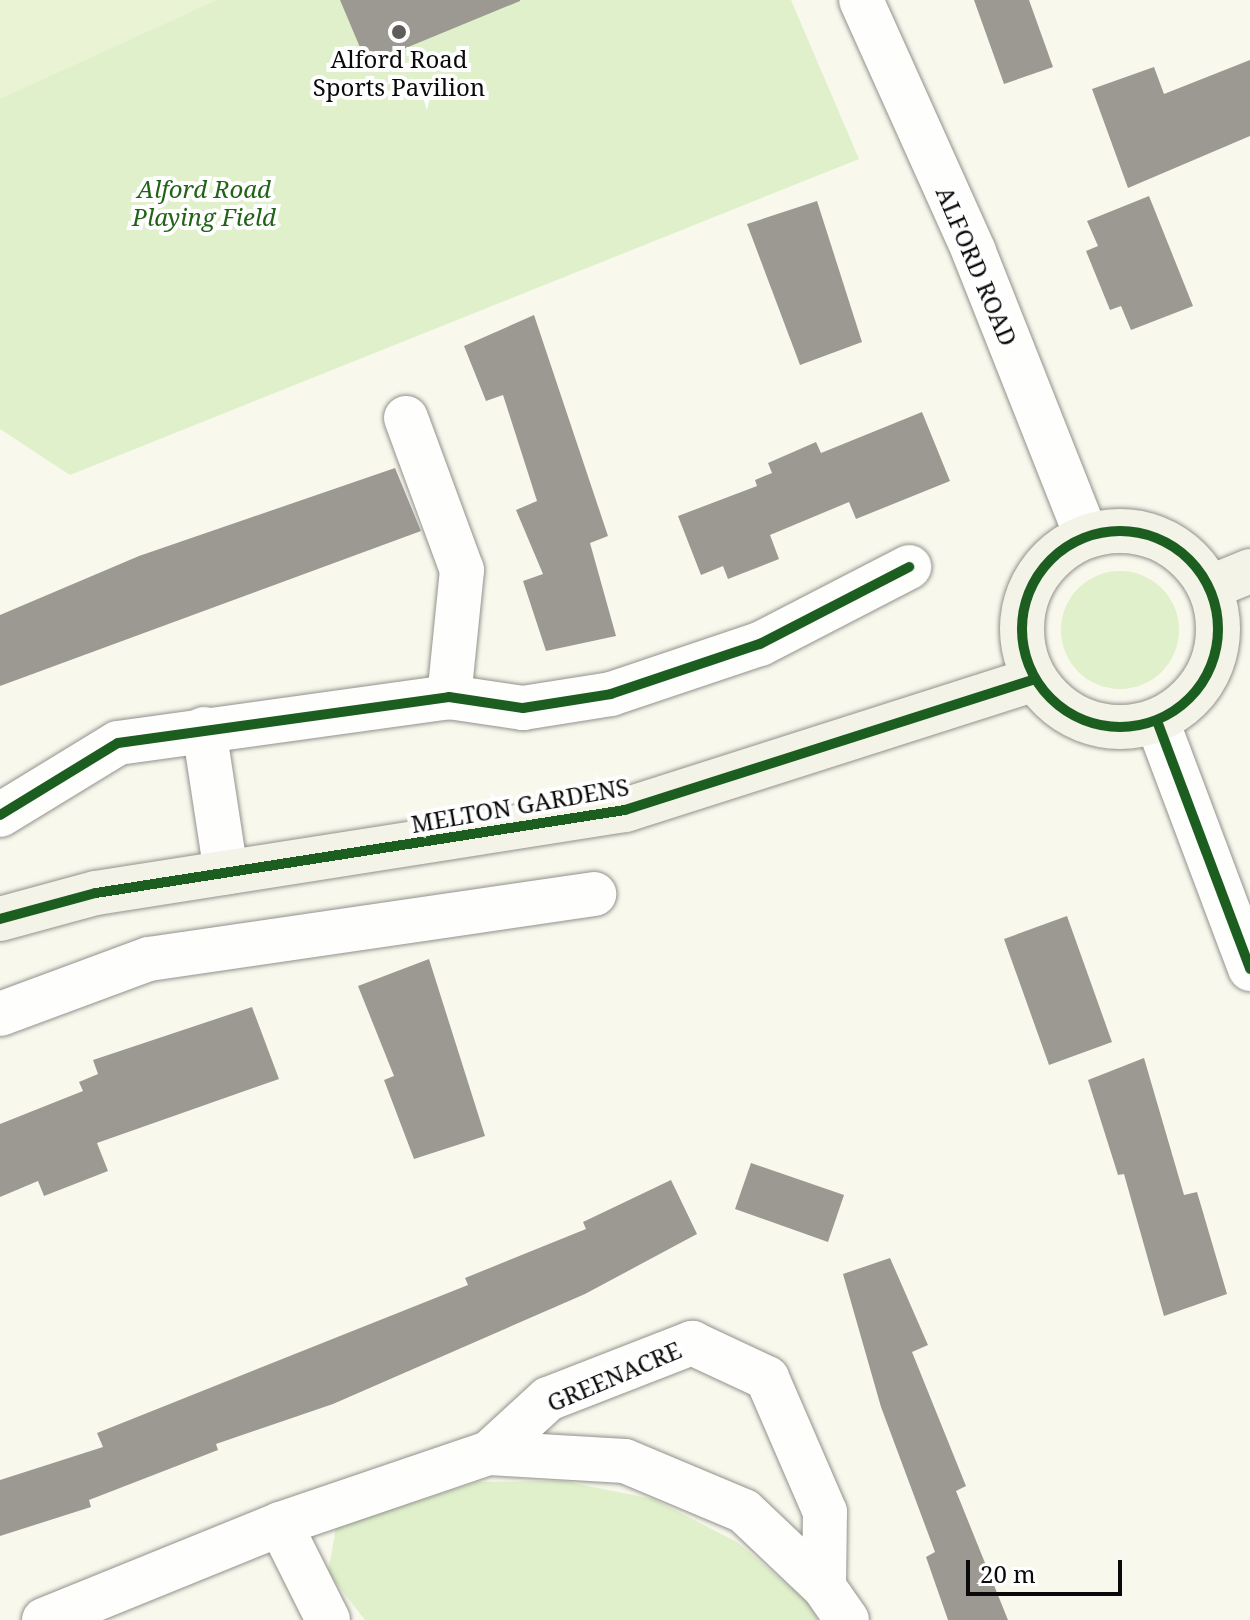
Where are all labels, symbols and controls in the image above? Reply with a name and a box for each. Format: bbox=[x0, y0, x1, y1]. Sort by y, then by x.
marker: Alford Road Sports Pavilion bbox=[390, 23, 408, 41]
place label: Alford Road Sports Pavilion bbox=[313, 45, 485, 101]
park label: Alford Road Playing Field bbox=[132, 175, 276, 231]
street label: ALFORD ROAD bbox=[930, 182, 1024, 350]
street label: MELTON GARDENS bbox=[409, 772, 631, 838]
street label: GREENACRE bbox=[543, 1335, 685, 1417]
scale bar bbox=[970, 1544, 1126, 1594]
text: 20 m bbox=[980, 1557, 1036, 1590]

